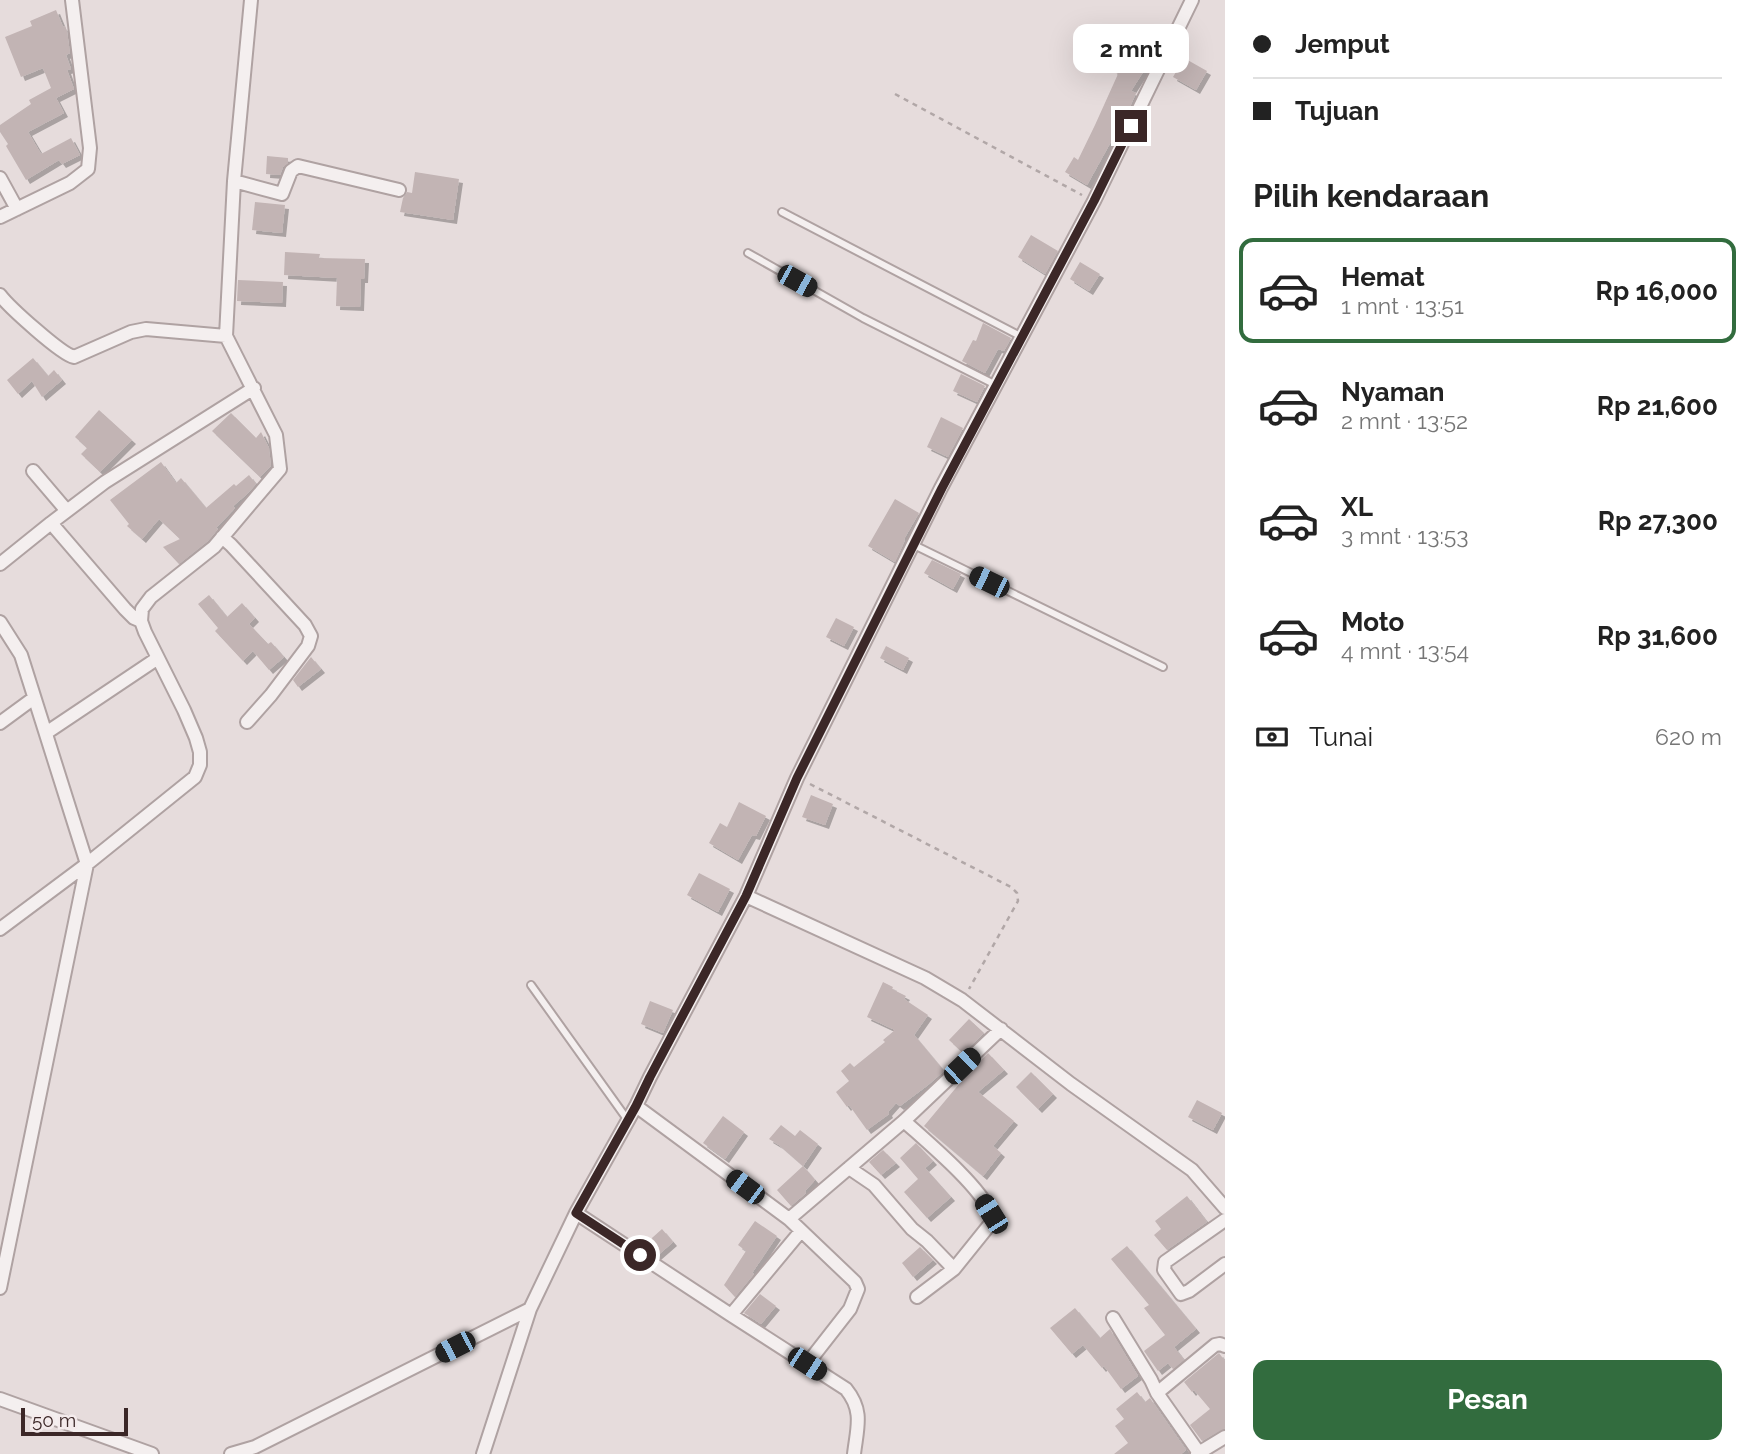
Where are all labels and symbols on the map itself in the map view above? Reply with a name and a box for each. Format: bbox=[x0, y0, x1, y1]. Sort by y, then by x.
callout: 2 mnt bbox=[1073, 24, 1189, 74]
route end bbox=[1115, 110, 1147, 142]
car bbox=[774, 262, 821, 300]
car bbox=[966, 563, 1013, 601]
car bbox=[940, 1044, 985, 1088]
car bbox=[722, 1166, 769, 1208]
car bbox=[971, 1191, 1012, 1237]
route start bbox=[624, 1239, 656, 1271]
car bbox=[432, 1328, 479, 1366]
car bbox=[784, 1344, 831, 1384]
scale bar bbox=[21, 1405, 128, 1437]

